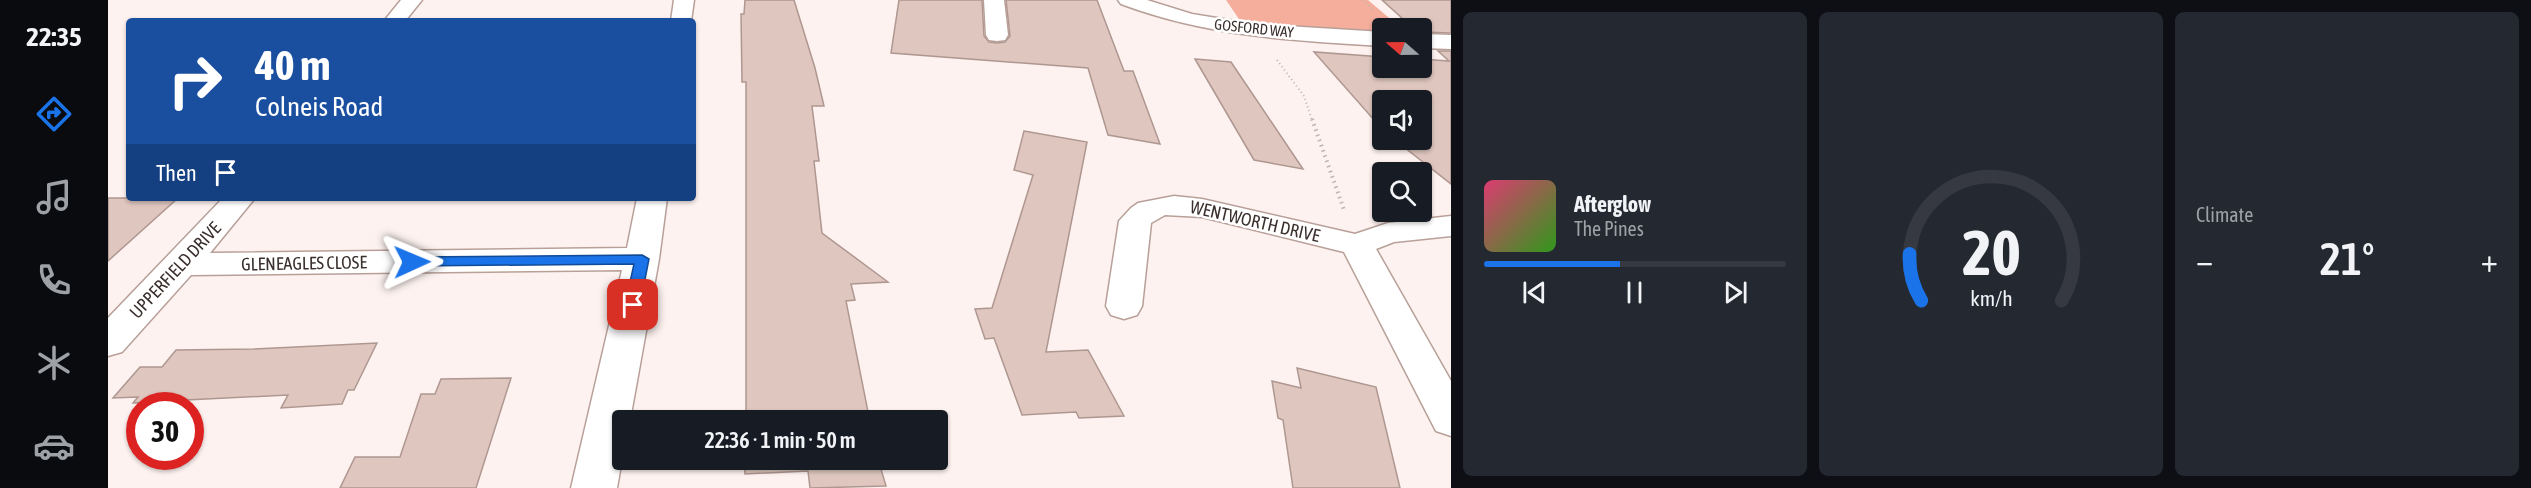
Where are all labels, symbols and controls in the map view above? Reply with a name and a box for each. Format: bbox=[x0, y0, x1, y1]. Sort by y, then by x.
street label: GOSFORD WAY bbox=[1214, 15, 1295, 41]
north arrow bbox=[1372, 18, 1432, 78]
map controls bbox=[1372, 18, 1432, 222]
text: 22:35 bbox=[26, 21, 82, 52]
text: 40 m bbox=[255, 41, 330, 89]
icon: right bbox=[156, 42, 234, 120]
button: sound bbox=[1372, 90, 1432, 150]
text: Colneis Road bbox=[255, 91, 383, 122]
icon: directions bbox=[33, 93, 75, 135]
icon: arrive bbox=[209, 156, 242, 189]
text: Then bbox=[156, 160, 197, 186]
button: search bbox=[1372, 162, 1432, 222]
icon: music bbox=[33, 176, 75, 218]
text: Afterglow bbox=[1574, 191, 1651, 217]
street label: WENTWORTH DRIVE bbox=[1188, 196, 1322, 246]
text: Climate bbox=[2196, 203, 2253, 226]
street label: UPPERFIELD DRIVE bbox=[125, 217, 225, 323]
text: The Pines bbox=[1574, 217, 1644, 240]
text: 20 bbox=[1962, 217, 2020, 288]
position arrow bbox=[380, 230, 444, 294]
text: 21° bbox=[2320, 233, 2374, 285]
text: − bbox=[2196, 241, 2213, 279]
text: + bbox=[2481, 241, 2498, 279]
street label: GLENEAGLES CLOSE bbox=[241, 251, 367, 275]
icon: phone bbox=[33, 259, 75, 301]
icon: previous bbox=[1518, 276, 1551, 309]
icon: pause bbox=[1618, 276, 1651, 309]
icon: next bbox=[1719, 276, 1752, 309]
pin bbox=[607, 279, 658, 330]
text: km/h bbox=[1970, 286, 2012, 311]
icon: arrive bbox=[616, 288, 649, 321]
icon: climate bbox=[33, 342, 75, 384]
speed limit sign: 30 bbox=[126, 392, 204, 470]
icon: car bbox=[33, 425, 75, 467]
text: 22:36 · 1 min · 50 m bbox=[704, 427, 856, 453]

